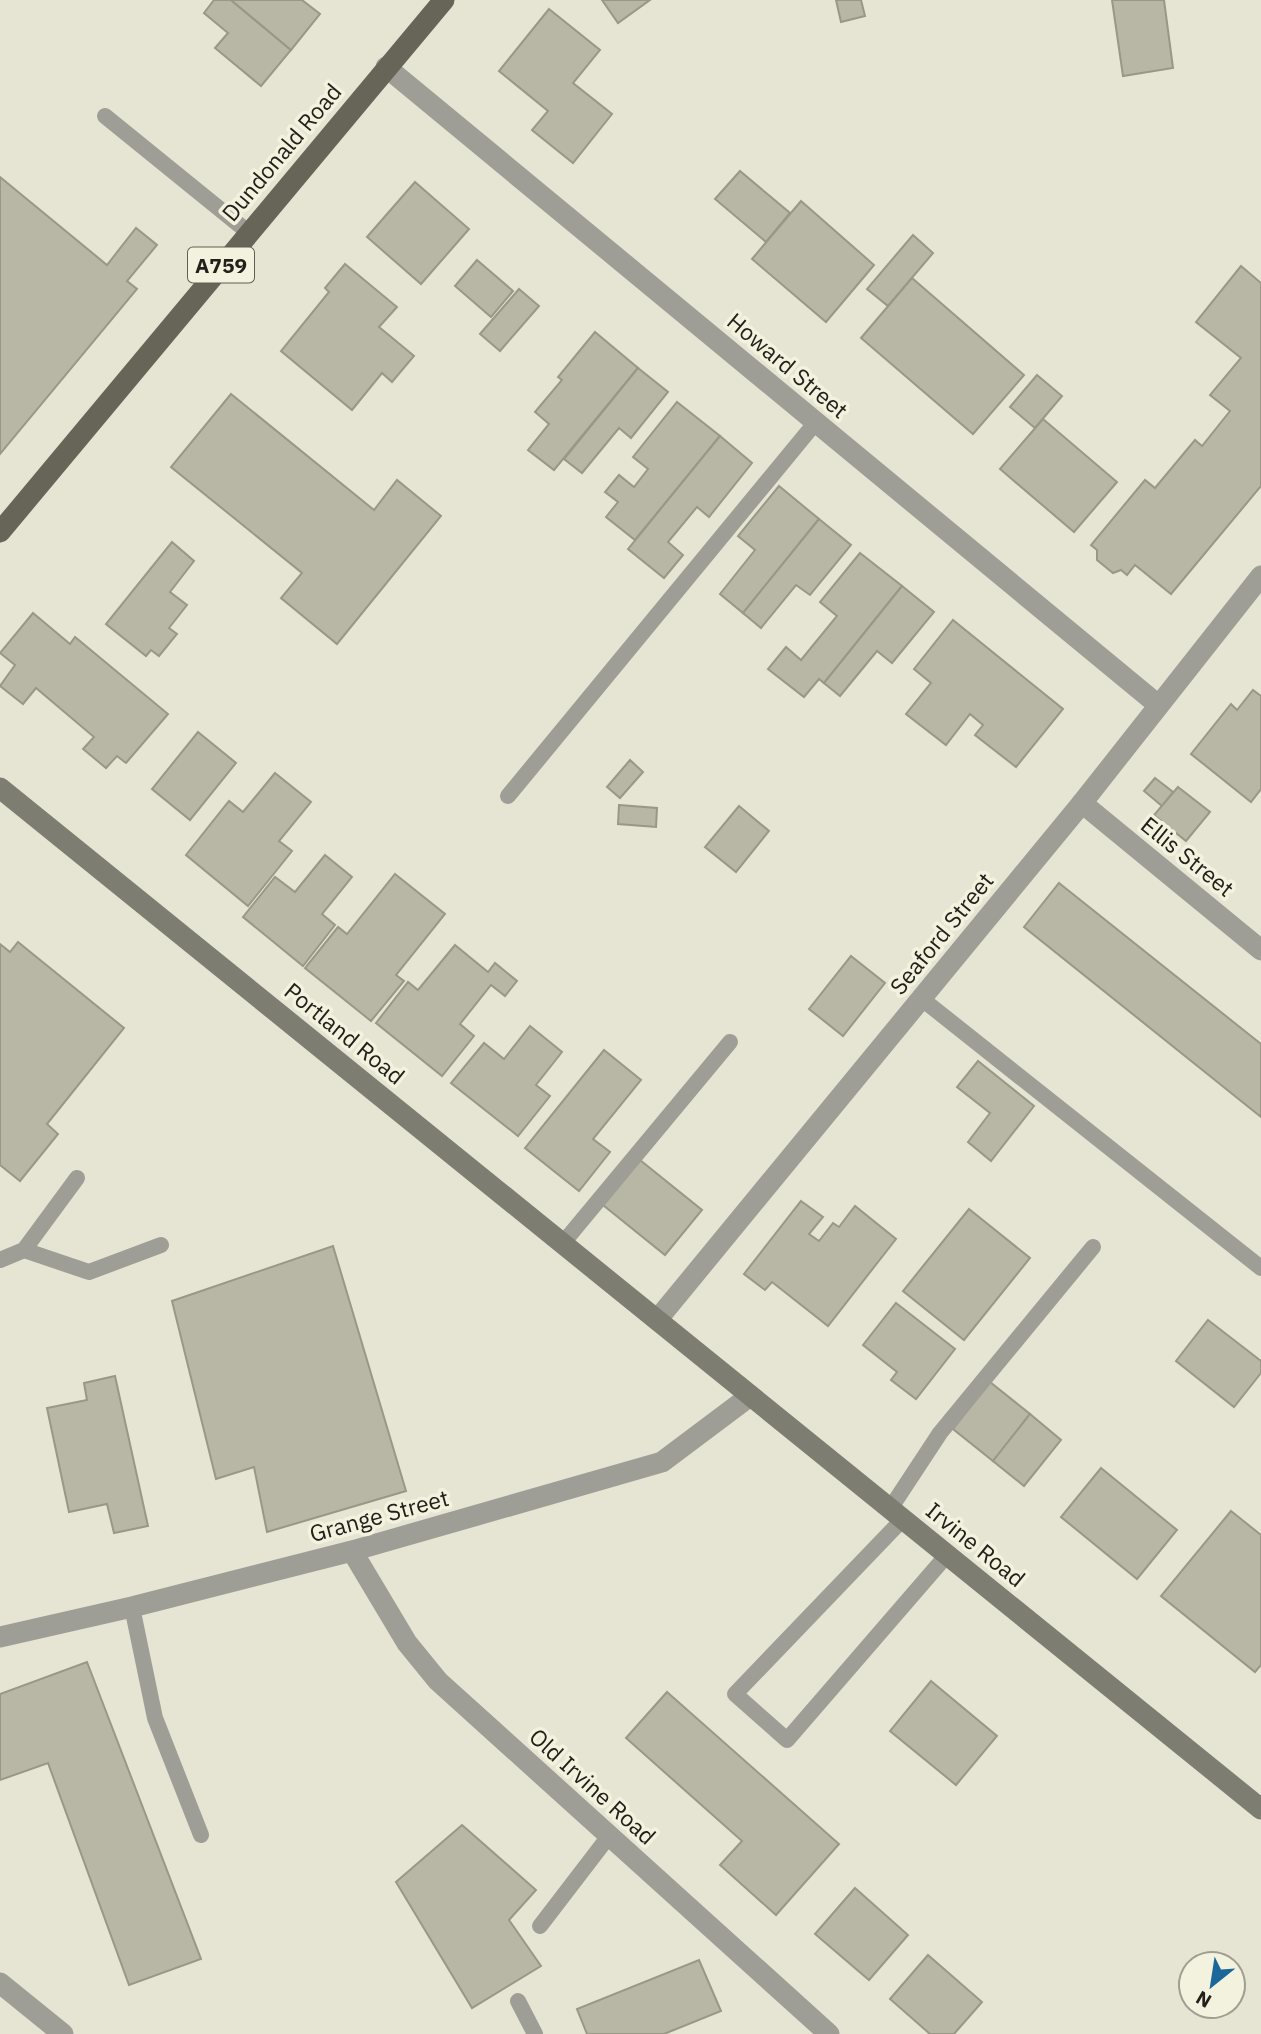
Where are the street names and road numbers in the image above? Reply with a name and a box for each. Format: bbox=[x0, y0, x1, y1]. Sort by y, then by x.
street label: Dundonald Road bbox=[215, 77, 347, 227]
road number: A759 bbox=[188, 247, 254, 282]
street label: Howard Street bbox=[721, 306, 855, 424]
street label: Ellis Street bbox=[1135, 809, 1241, 903]
street label: Seaford Street bbox=[883, 866, 999, 1000]
street label: Portland Road bbox=[279, 975, 411, 1091]
street label: Grange Street bbox=[306, 1482, 452, 1548]
street label: Irvine Road bbox=[920, 1495, 1032, 1593]
street label: Old Irvine Road bbox=[523, 1721, 663, 1851]

